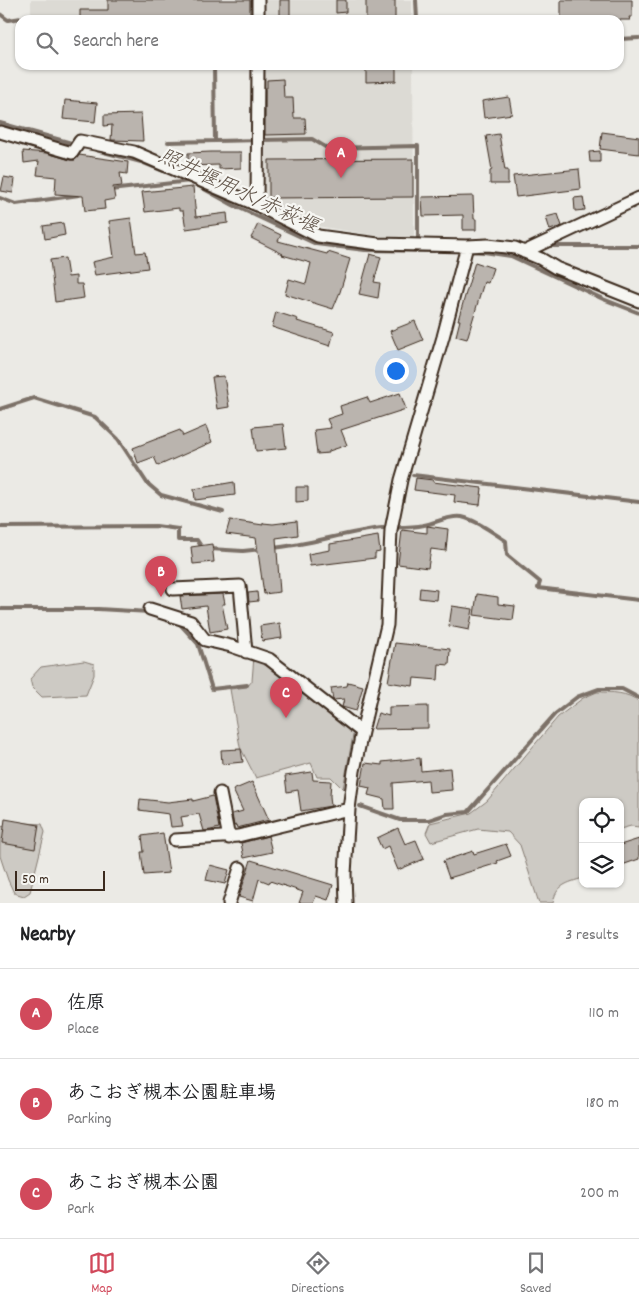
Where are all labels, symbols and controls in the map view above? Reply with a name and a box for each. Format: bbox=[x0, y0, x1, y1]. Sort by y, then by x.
search box bbox=[15, 15, 624, 70]
icon: search bbox=[33, 29, 61, 57]
text: Search here bbox=[73, 29, 159, 56]
pin: A bbox=[325, 137, 357, 178]
water label: 照井堰用水/赤萩堰 bbox=[153, 142, 325, 244]
your location bbox=[383, 358, 409, 384]
pin: B bbox=[145, 556, 177, 597]
pin: C bbox=[270, 677, 302, 718]
map controls bbox=[579, 798, 624, 888]
button: locate bbox=[579, 798, 624, 843]
button: layers bbox=[579, 843, 624, 888]
scale bar bbox=[15, 868, 105, 891]
text: 50 m bbox=[22, 870, 49, 890]
text: Nearby bbox=[20, 921, 75, 951]
text: 3 results bbox=[565, 924, 619, 947]
text: 佐原 bbox=[67, 991, 105, 1018]
text: A bbox=[32, 1002, 40, 1025]
text: 110 m bbox=[589, 1002, 619, 1025]
text: Place bbox=[67, 1018, 99, 1041]
text: あこおぎ槻本公園駐車場 bbox=[67, 1081, 276, 1108]
text: B bbox=[32, 1092, 40, 1115]
text: 180 m bbox=[586, 1092, 619, 1115]
text: Parking bbox=[67, 1108, 112, 1131]
text: あこおぎ槻本公園 bbox=[67, 1171, 219, 1198]
text: C bbox=[32, 1182, 40, 1205]
text: 200 m bbox=[580, 1182, 619, 1205]
text: Park bbox=[67, 1198, 94, 1221]
tab: Map bbox=[88, 1249, 116, 1299]
tab: Directions bbox=[291, 1249, 344, 1299]
tab: Saved bbox=[520, 1249, 551, 1299]

